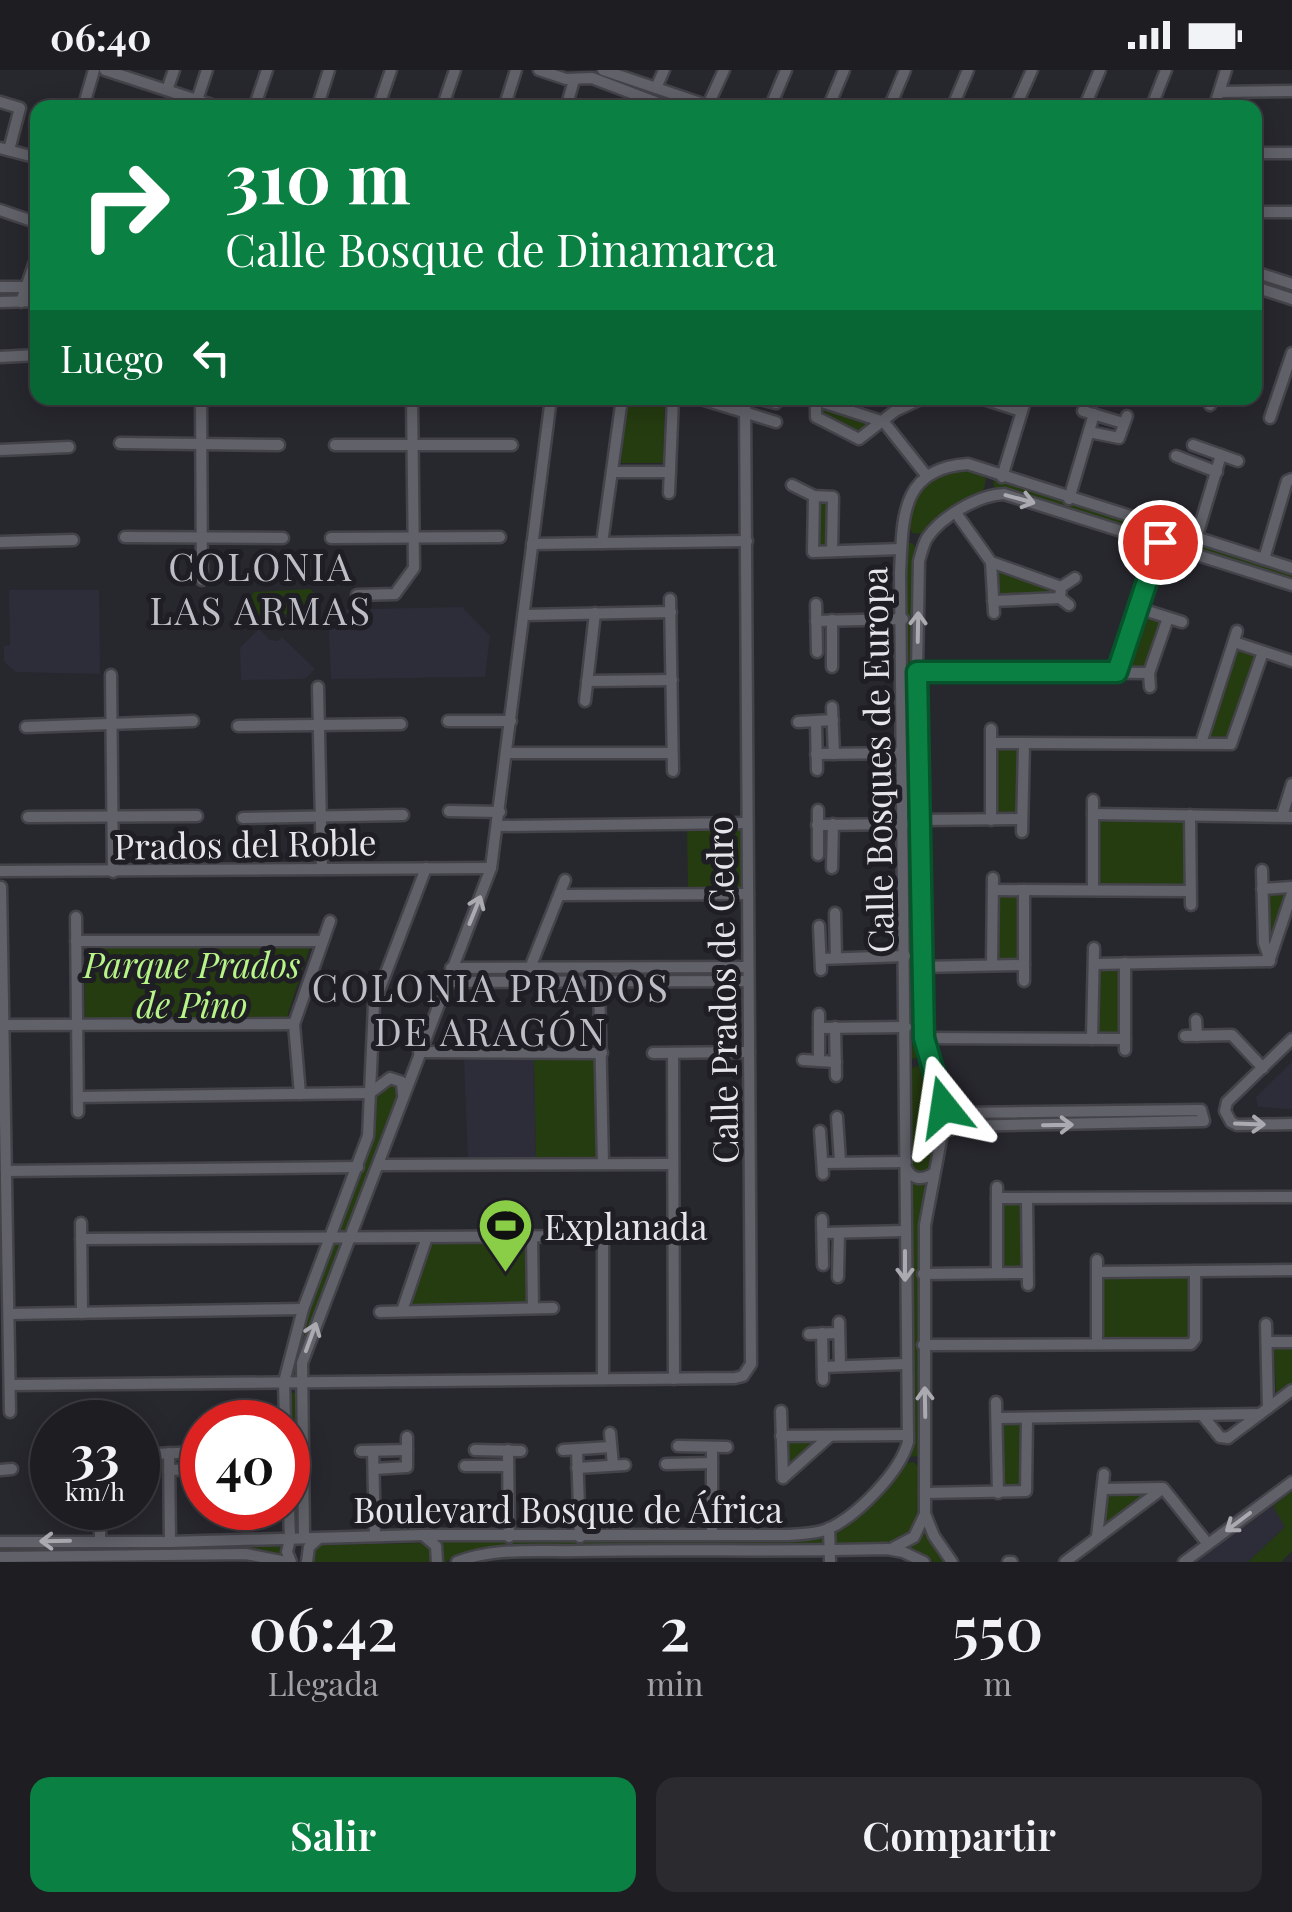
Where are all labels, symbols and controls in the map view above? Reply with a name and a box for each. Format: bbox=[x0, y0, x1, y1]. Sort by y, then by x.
text: 06:40 bbox=[50, 10, 151, 61]
text: 310 m bbox=[225, 128, 411, 222]
icon: right bbox=[60, 140, 190, 270]
text: Calle Bosque de Dinamarca bbox=[225, 218, 777, 278]
icon: left bbox=[184, 330, 239, 385]
text: Luego bbox=[60, 332, 164, 383]
one-way arrow bbox=[1004, 490, 1035, 509]
pin bbox=[1118, 500, 1203, 585]
icon: arrive bbox=[1133, 515, 1188, 570]
district label: COLONIA LAS ARMAS bbox=[150, 540, 372, 635]
street label: Calle Bosques de Europa bbox=[849, 566, 903, 954]
one-way arrow bbox=[908, 611, 927, 643]
street label: Calle Prados de Cedro bbox=[694, 816, 748, 1164]
street label: Prados del Roble bbox=[113, 817, 377, 869]
one-way arrow bbox=[467, 895, 485, 926]
park label: Parque Prados de Pino bbox=[82, 940, 300, 1027]
district label: COLONIA PRADOS DE ARAGÓN bbox=[312, 961, 670, 1056]
position arrow bbox=[892, 1055, 996, 1159]
one-way arrow bbox=[1234, 1115, 1266, 1134]
one-way arrow bbox=[1040, 1116, 1073, 1134]
sports icon: Explanada bbox=[475, 1195, 535, 1274]
place label: Explanada bbox=[544, 1202, 708, 1249]
one-way arrow bbox=[896, 1248, 914, 1281]
one-way arrow bbox=[303, 1323, 321, 1354]
one-way arrow bbox=[915, 1386, 934, 1418]
speed limit sign: 40 bbox=[180, 1400, 310, 1530]
text: 33 bbox=[71, 1419, 119, 1486]
text: km/h bbox=[65, 1474, 125, 1507]
street label: Boulevard Bosque de África bbox=[353, 1485, 783, 1532]
one-way arrow bbox=[1225, 1511, 1252, 1532]
one-way arrow bbox=[39, 1532, 71, 1551]
text: 06:42 bbox=[249, 1586, 398, 1666]
text: 2 bbox=[660, 1586, 690, 1666]
text: 550 bbox=[952, 1586, 1043, 1666]
text: Llegada bbox=[268, 1661, 379, 1704]
text: min bbox=[646, 1661, 703, 1704]
text: m bbox=[983, 1661, 1012, 1704]
button: Salir bbox=[30, 1777, 636, 1892]
button: Compartir bbox=[656, 1777, 1262, 1892]

